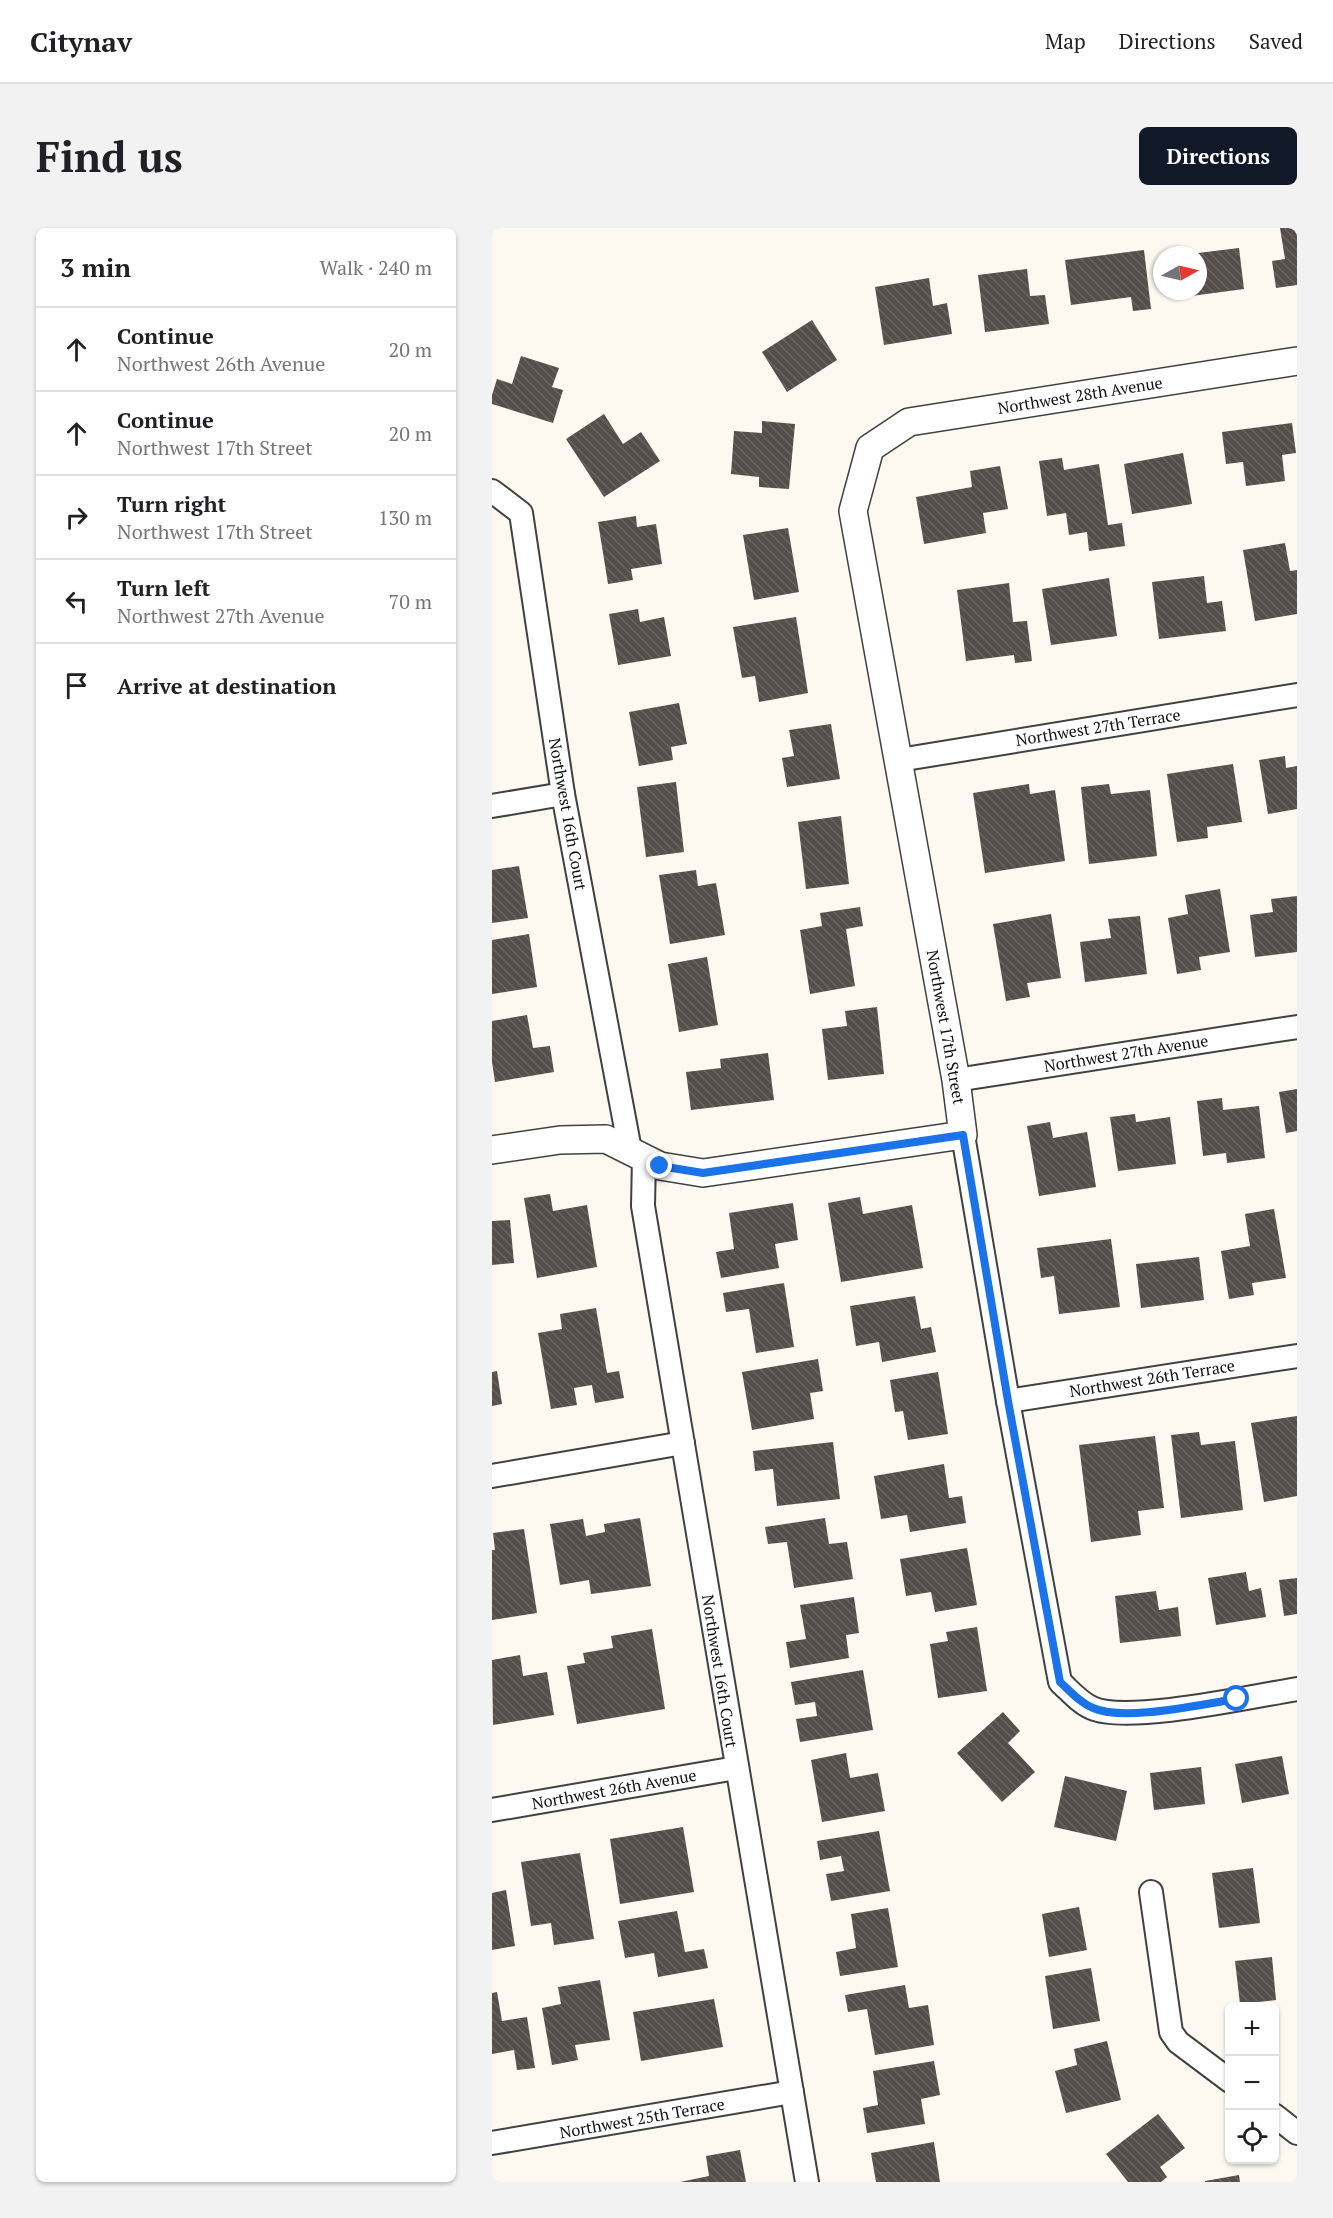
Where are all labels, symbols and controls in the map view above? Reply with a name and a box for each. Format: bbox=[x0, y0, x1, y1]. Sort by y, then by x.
text: Citynav bbox=[30, 23, 132, 60]
text: Map bbox=[1045, 27, 1086, 55]
text: Directions bbox=[1119, 27, 1216, 55]
text: Saved bbox=[1249, 27, 1303, 55]
button: Directions bbox=[1139, 127, 1297, 185]
text: Find us bbox=[36, 128, 183, 184]
north arrow bbox=[1153, 246, 1207, 300]
text: 3 min bbox=[60, 250, 131, 284]
text: Walk · 240 m bbox=[320, 254, 432, 281]
text: Continue bbox=[117, 321, 214, 350]
icon: ahead bbox=[60, 333, 93, 366]
text: 20 m bbox=[389, 336, 432, 363]
text: Northwest 26th Avenue bbox=[117, 350, 325, 377]
street label: Northwest 28th Avenue bbox=[996, 371, 1164, 419]
text: Continue bbox=[117, 405, 214, 434]
icon: ahead bbox=[60, 417, 93, 450]
text: 20 m bbox=[389, 420, 432, 447]
text: Northwest 17th Street bbox=[117, 434, 313, 461]
text: Turn right bbox=[117, 489, 226, 518]
icon: right bbox=[60, 501, 93, 534]
text: 130 m bbox=[378, 504, 432, 531]
text: Northwest 17th Street bbox=[117, 518, 313, 545]
text: Turn left bbox=[117, 573, 210, 602]
icon: left bbox=[60, 585, 93, 618]
text: 70 m bbox=[389, 588, 432, 615]
text: Northwest 27th Avenue bbox=[117, 602, 324, 629]
icon: arrive bbox=[60, 669, 93, 702]
text: Arrive at destination bbox=[117, 671, 336, 700]
street label: Northwest 27th Terrace bbox=[1014, 703, 1182, 751]
street label: Northwest 16th Court bbox=[544, 736, 592, 892]
street label: Northwest 17th Street bbox=[922, 948, 970, 1106]
street label: Northwest 27th Avenue bbox=[1042, 1029, 1210, 1077]
route end bbox=[646, 1152, 672, 1178]
street label: Northwest 26th Terrace bbox=[1068, 1354, 1236, 1402]
street label: Northwest 16th Court bbox=[697, 1593, 743, 1749]
route start bbox=[1223, 1685, 1249, 1711]
street label: Northwest 26th Avenue bbox=[530, 1764, 698, 1814]
map controls bbox=[1225, 2002, 1279, 2164]
button: + bbox=[1225, 2002, 1279, 2056]
button: − bbox=[1225, 2056, 1279, 2110]
street label: Northwest 25th Terrace bbox=[558, 2093, 726, 2143]
button: locate bbox=[1225, 2110, 1279, 2164]

